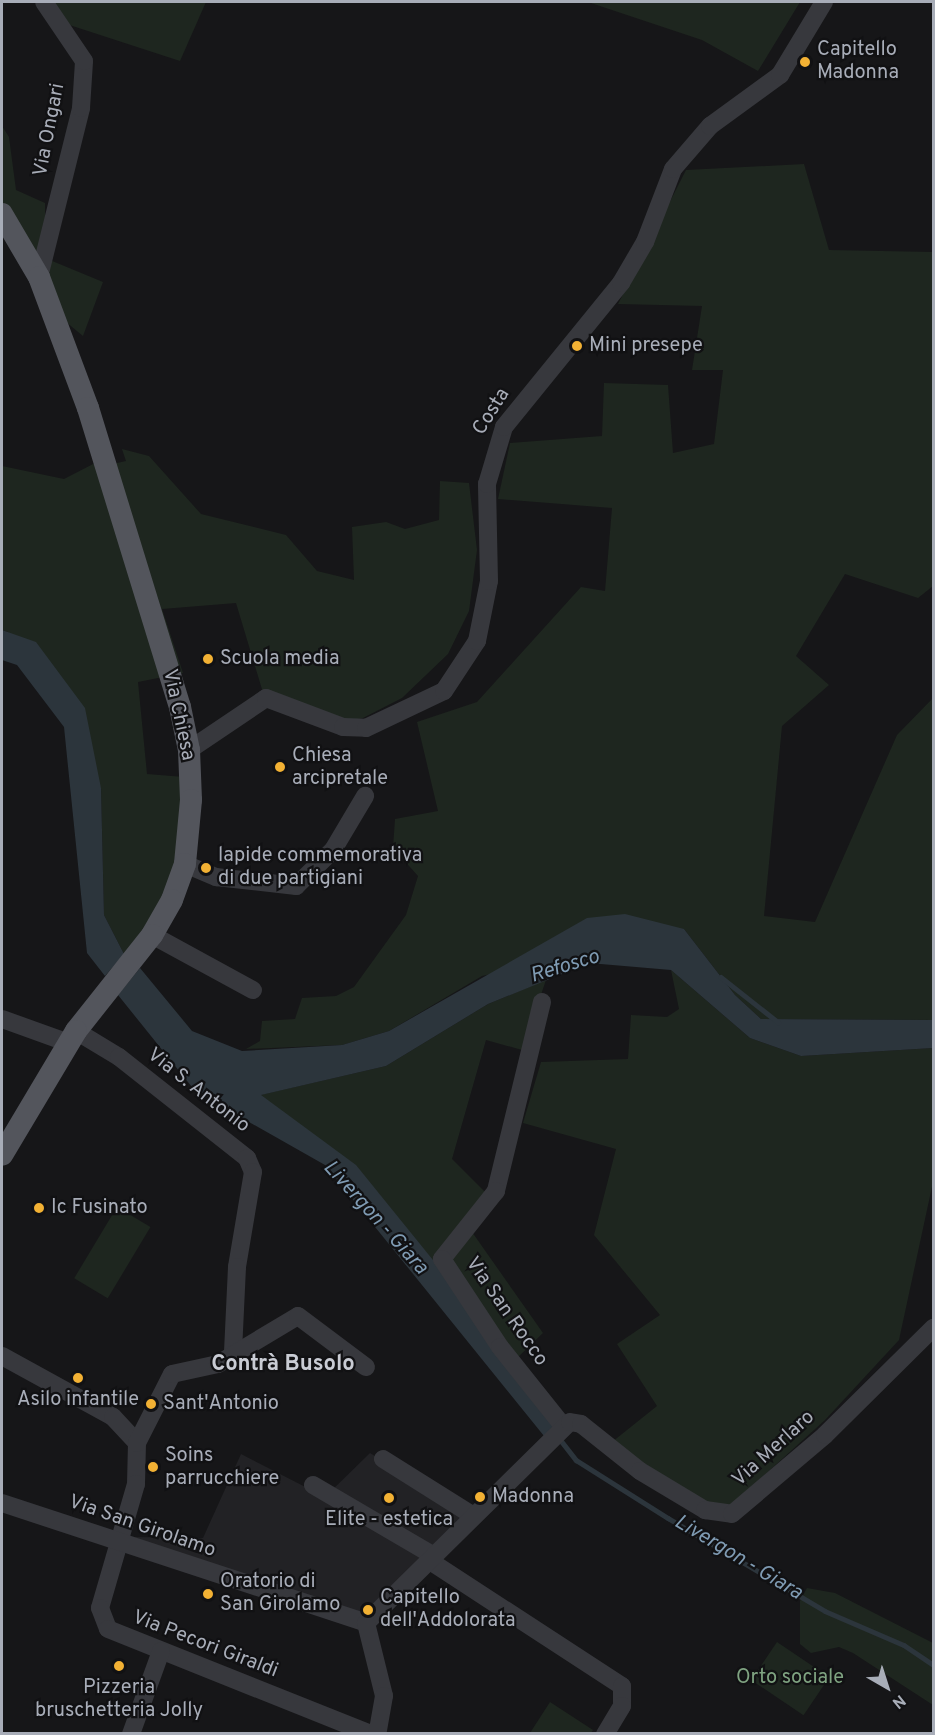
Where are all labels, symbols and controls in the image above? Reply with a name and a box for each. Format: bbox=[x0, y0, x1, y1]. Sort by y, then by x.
place label: Capitello Madonna bbox=[817, 39, 899, 86]
marker: Capitello Madonna bbox=[798, 55, 812, 69]
street label: Via Ongari bbox=[29, 81, 71, 179]
place label: Mini presepe bbox=[589, 334, 703, 358]
marker: Mini presepe bbox=[570, 339, 584, 353]
street label: Costa bbox=[468, 384, 516, 440]
place label: Scuola media bbox=[220, 647, 339, 671]
marker: Scuola media bbox=[201, 652, 215, 666]
street label: Via Chiesa bbox=[157, 667, 199, 763]
place label: Chiesa arcipretale bbox=[292, 744, 388, 791]
marker: Chiesa arcipretale bbox=[273, 760, 287, 774]
place label: lapide commemorativa di due partigiani bbox=[218, 844, 422, 891]
marker: lapide commemorativa di due partigiani bbox=[199, 861, 213, 875]
water label: Refosco bbox=[527, 945, 603, 989]
street label: Via S. Antonio bbox=[142, 1043, 254, 1139]
water label: Livergon - Giara bbox=[317, 1156, 433, 1280]
place label: Ic Fusinato bbox=[51, 1196, 148, 1220]
marker: Ic Fusinato bbox=[32, 1201, 46, 1215]
street label: Via San Rocco bbox=[460, 1253, 552, 1371]
district label: Contrà Busolo bbox=[211, 1352, 355, 1378]
marker: Asilo infantile bbox=[71, 1371, 85, 1385]
place label: Asilo infantile bbox=[17, 1388, 139, 1412]
place label: Sant'Antonio bbox=[163, 1392, 279, 1416]
marker: Sant'Antonio bbox=[144, 1397, 158, 1411]
street label: Via Merlaro bbox=[728, 1406, 820, 1492]
place label: Soins parrucchiere bbox=[165, 1444, 279, 1491]
marker: Soins parrucchiere bbox=[146, 1460, 160, 1474]
place label: Madonna bbox=[492, 1485, 574, 1509]
marker: Madonna bbox=[473, 1490, 487, 1504]
street label: Via San Girolamo bbox=[65, 1491, 219, 1563]
marker: Elite - estetica bbox=[382, 1491, 396, 1505]
place label: Elite - estetica bbox=[325, 1508, 453, 1532]
water label: Livergon - Giara bbox=[669, 1510, 807, 1606]
place label: Oratorio di San Girolamo bbox=[220, 1570, 340, 1617]
place label: Capitello dell'Addolorata bbox=[380, 1586, 516, 1633]
marker: Oratorio di San Girolamo bbox=[201, 1587, 215, 1601]
marker: Capitello dell'Addolorata bbox=[361, 1603, 375, 1617]
street label: Via Pecori Giraldi bbox=[129, 1606, 281, 1684]
north arrow bbox=[857, 1657, 917, 1717]
marker: Pizzeria bruschetteria Jolly bbox=[112, 1659, 126, 1673]
park label: Orto sociale bbox=[736, 1666, 844, 1690]
place label: Pizzeria bruschetteria Jolly bbox=[35, 1676, 203, 1723]
text: N bbox=[888, 1690, 909, 1712]

